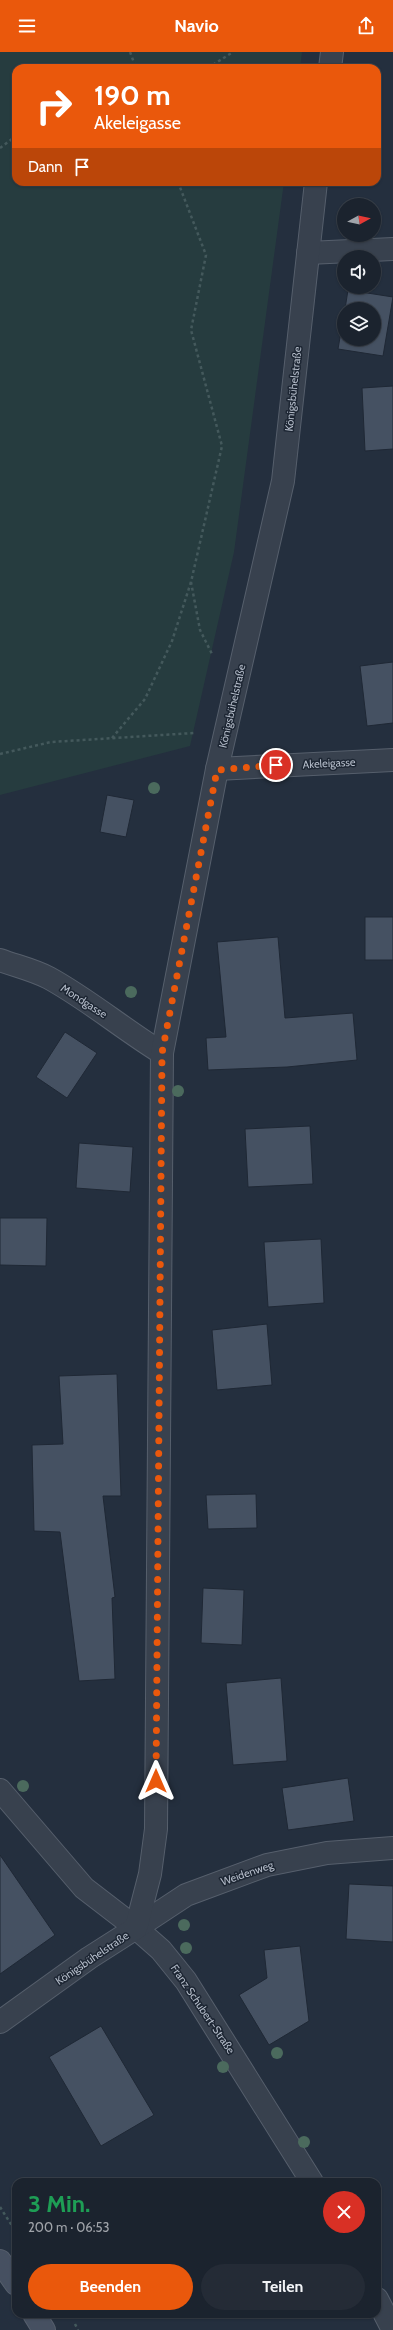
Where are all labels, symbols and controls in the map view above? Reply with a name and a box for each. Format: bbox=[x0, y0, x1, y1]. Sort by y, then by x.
icon: menu bbox=[16, 15, 38, 37]
text: Navio bbox=[174, 15, 219, 37]
icon: share bbox=[355, 15, 377, 37]
text: 190 m bbox=[94, 78, 170, 112]
icon: right bbox=[28, 80, 80, 132]
text: Akeleigasse bbox=[94, 112, 181, 134]
icon: arrive bbox=[71, 156, 93, 178]
text: Dann bbox=[28, 158, 63, 176]
north arrow bbox=[337, 198, 381, 242]
map controls bbox=[337, 198, 381, 346]
button: sound bbox=[337, 250, 381, 294]
button: layers bbox=[337, 302, 381, 346]
street label: Königsbühelstraße bbox=[282, 345, 304, 432]
street label: Königsbühelstraße bbox=[216, 662, 249, 749]
pin bbox=[259, 748, 293, 782]
icon: arrive bbox=[265, 754, 287, 776]
street label: Akeleigasse bbox=[302, 755, 356, 771]
street label: Mondgasse bbox=[58, 981, 110, 1021]
position arrow bbox=[135, 1760, 177, 1802]
street label: Weidenweg bbox=[219, 1857, 276, 1889]
street label: Königsbühelstraße bbox=[53, 1928, 132, 1988]
street label: Franz Schubert-Straße bbox=[168, 1962, 238, 2057]
text: 3 Min. bbox=[28, 2189, 90, 2218]
button: close bbox=[323, 2191, 365, 2233]
text: 200 m · 06:53 bbox=[28, 2219, 109, 2235]
button: Beenden bbox=[28, 2264, 193, 2310]
button: Teilen bbox=[201, 2264, 365, 2310]

